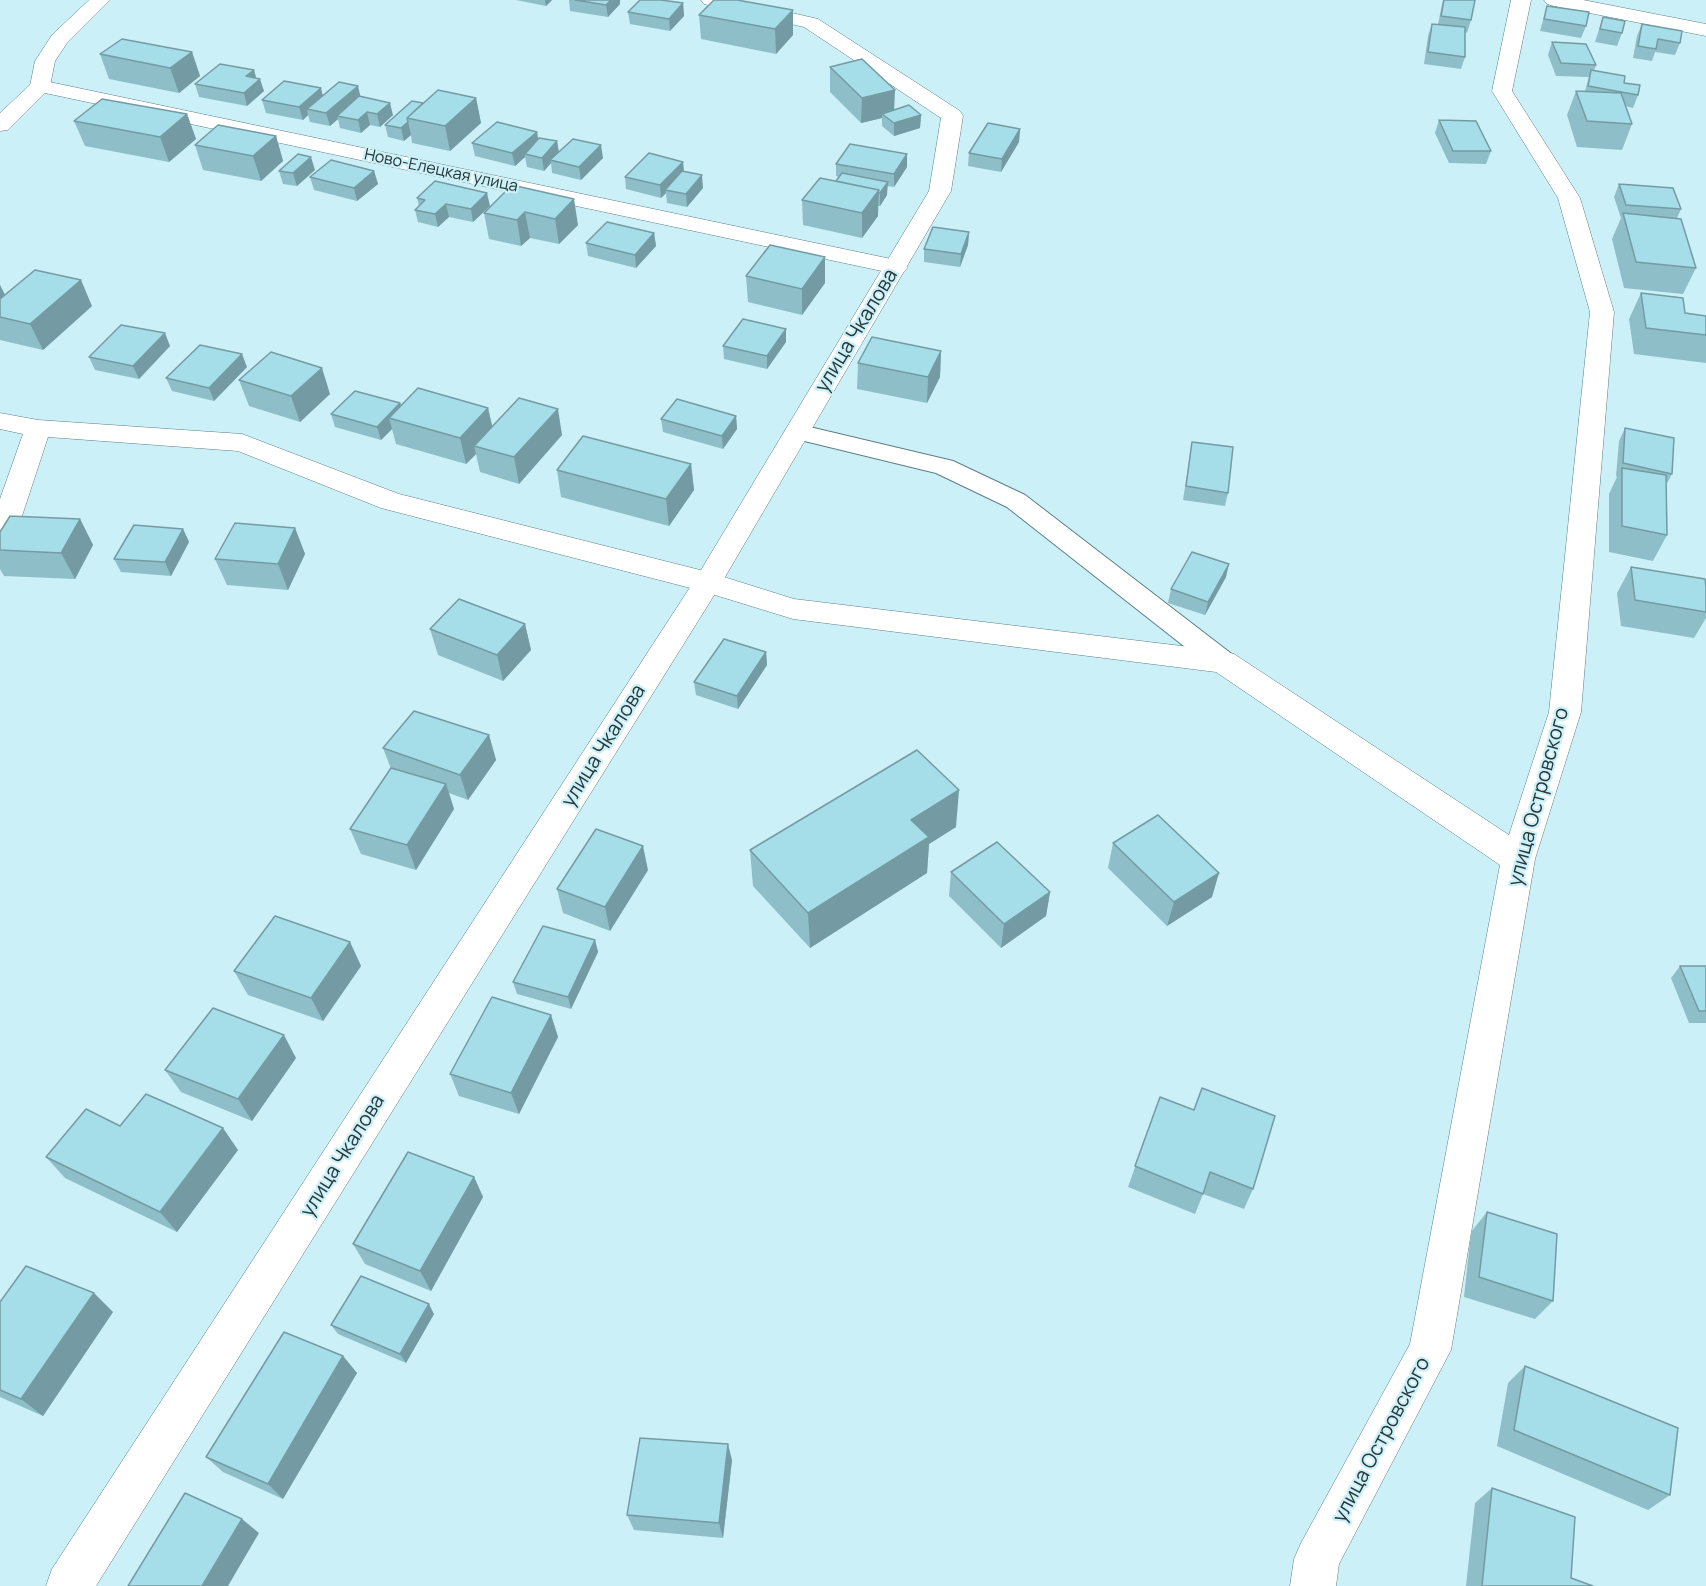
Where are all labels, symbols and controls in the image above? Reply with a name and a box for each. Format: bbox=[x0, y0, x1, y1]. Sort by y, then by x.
street label: Ново-Елецкая улица bbox=[362, 145, 520, 197]
street label: улица Чкалова bbox=[811, 265, 903, 397]
street label: улица Чкалова bbox=[557, 680, 651, 812]
street label: улица Островского bbox=[1504, 705, 1574, 889]
street label: улица Чкалова bbox=[296, 1090, 390, 1222]
street label: улица Островского bbox=[1328, 1353, 1436, 1527]

